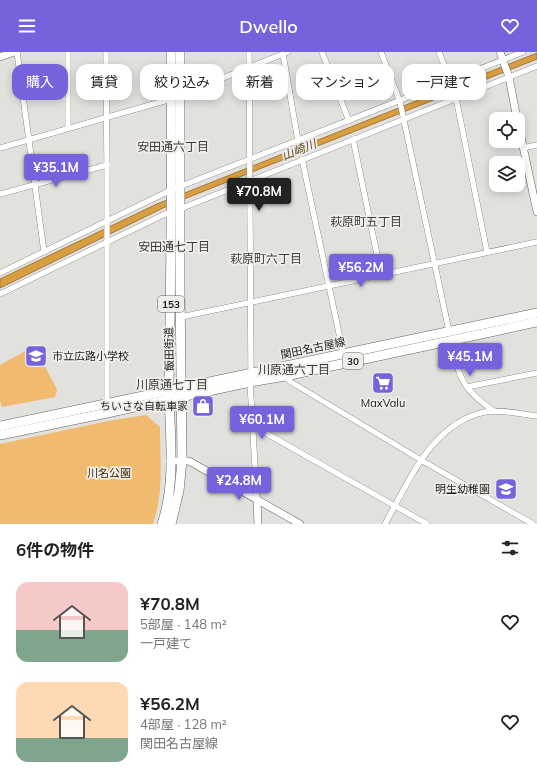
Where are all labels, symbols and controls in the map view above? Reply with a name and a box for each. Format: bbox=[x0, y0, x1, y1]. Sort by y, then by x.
icon: menu bbox=[16, 15, 38, 37]
text: Dwello bbox=[239, 15, 298, 38]
icon: heart bbox=[499, 15, 521, 37]
chip: 購入 bbox=[12, 64, 68, 100]
chip: 賃貸 bbox=[76, 64, 132, 100]
chip: 絞り込み bbox=[140, 64, 224, 100]
chip: 新着 bbox=[232, 64, 288, 100]
chip: マンション bbox=[296, 64, 394, 100]
chip: 一戸建て bbox=[402, 64, 486, 100]
map controls bbox=[489, 112, 525, 192]
button: locate bbox=[489, 112, 525, 148]
water label: 山崎川 bbox=[279, 135, 320, 163]
district label: 安田通六丁目 bbox=[137, 139, 209, 154]
pin: ¥35.1M bbox=[23, 154, 89, 188]
button: layers bbox=[489, 156, 525, 192]
text: ¥35.1M bbox=[33, 159, 79, 175]
pin: ¥70.8M bbox=[226, 178, 292, 212]
text: ¥70.8M bbox=[236, 183, 282, 199]
district label: 萩原町五丁目 bbox=[330, 214, 402, 229]
district label: 安田通七丁目 bbox=[138, 239, 210, 254]
district label: 萩原町六丁目 bbox=[230, 251, 302, 266]
pin: ¥56.2M bbox=[328, 254, 394, 288]
text: ¥56.2M bbox=[338, 259, 384, 275]
road number: 153 bbox=[158, 296, 184, 312]
street label: 飯田街道 bbox=[162, 327, 176, 371]
street label: 関田名古屋線 bbox=[279, 334, 347, 362]
school or university icon: 市立広路小学校 bbox=[23, 343, 49, 369]
pin: ¥45.1M bbox=[437, 343, 503, 377]
text: ¥45.1M bbox=[447, 348, 493, 364]
place label: 市立広路小学校 bbox=[52, 349, 129, 363]
road number: 30 bbox=[343, 353, 363, 369]
district label: 川原通六丁目 bbox=[258, 362, 330, 377]
supermarket icon: MaxValu bbox=[370, 370, 396, 396]
district label: 川原通七丁目 bbox=[136, 377, 208, 392]
shop icon: ちいさな自転車家 bbox=[190, 393, 216, 419]
place label: MaxValu bbox=[361, 396, 405, 410]
place label: ちいさな自転車家 bbox=[100, 399, 188, 413]
pin: ¥60.1M bbox=[229, 406, 295, 440]
text: ¥60.1M bbox=[239, 411, 285, 427]
park label: 川名公園 bbox=[87, 466, 131, 480]
pin: ¥24.8M bbox=[206, 467, 272, 501]
text: ¥24.8M bbox=[216, 472, 262, 488]
school or university icon: 明生幼稚園 bbox=[493, 476, 519, 502]
place label: 明生幼稚園 bbox=[435, 482, 490, 496]
icon: filters bbox=[499, 537, 521, 559]
text: 6件の物件 bbox=[16, 539, 94, 560]
text: ¥70.8M bbox=[140, 593, 200, 614]
icon: home bbox=[48, 598, 96, 646]
icon: heart bbox=[499, 611, 521, 633]
text: 5部屋 · 148 m² bbox=[140, 616, 227, 632]
text: 一戸建て bbox=[140, 635, 192, 651]
text: ¥56.2M bbox=[140, 693, 200, 714]
icon: home bbox=[48, 698, 96, 746]
icon: heart bbox=[499, 711, 521, 733]
text: 4部屋 · 128 m² bbox=[140, 716, 227, 732]
text: 関田名古屋線 bbox=[140, 735, 218, 751]

